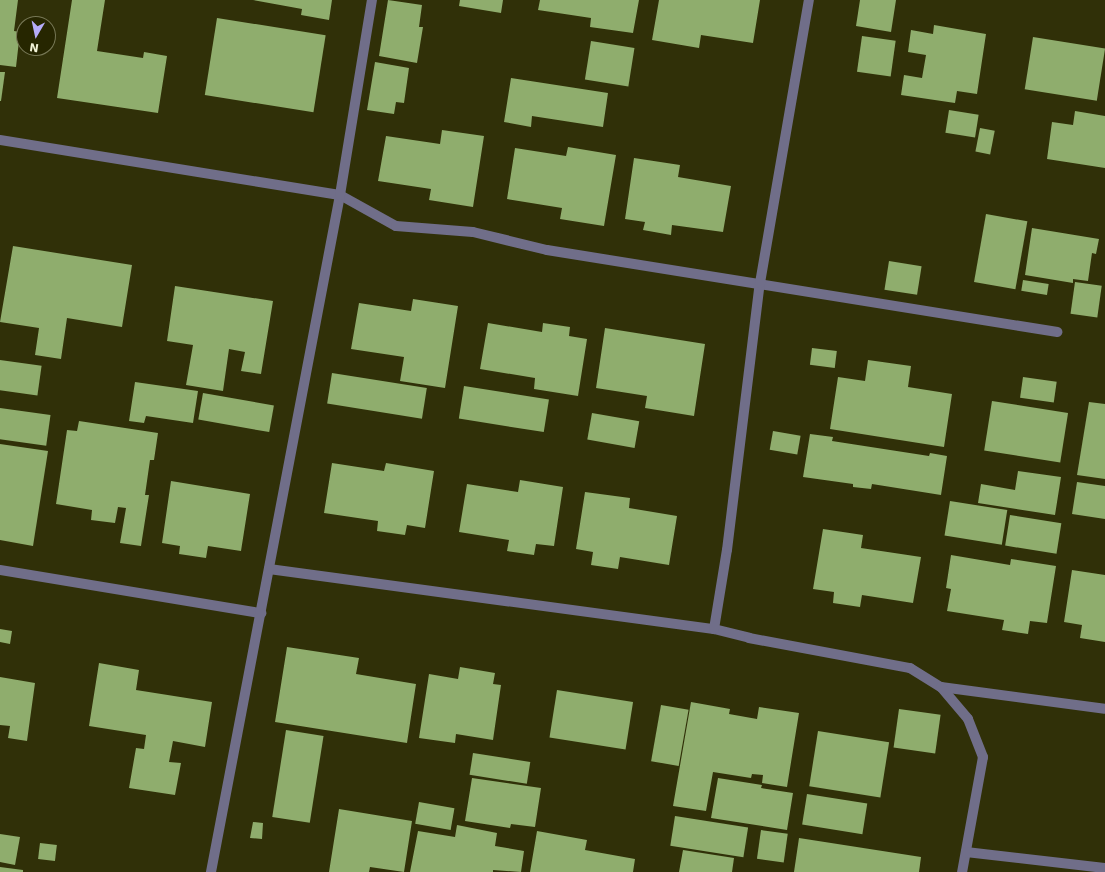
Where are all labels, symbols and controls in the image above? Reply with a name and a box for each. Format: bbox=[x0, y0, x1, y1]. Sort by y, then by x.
north arrow bbox=[16, 16, 56, 56]
text: N bbox=[29, 40, 40, 54]

